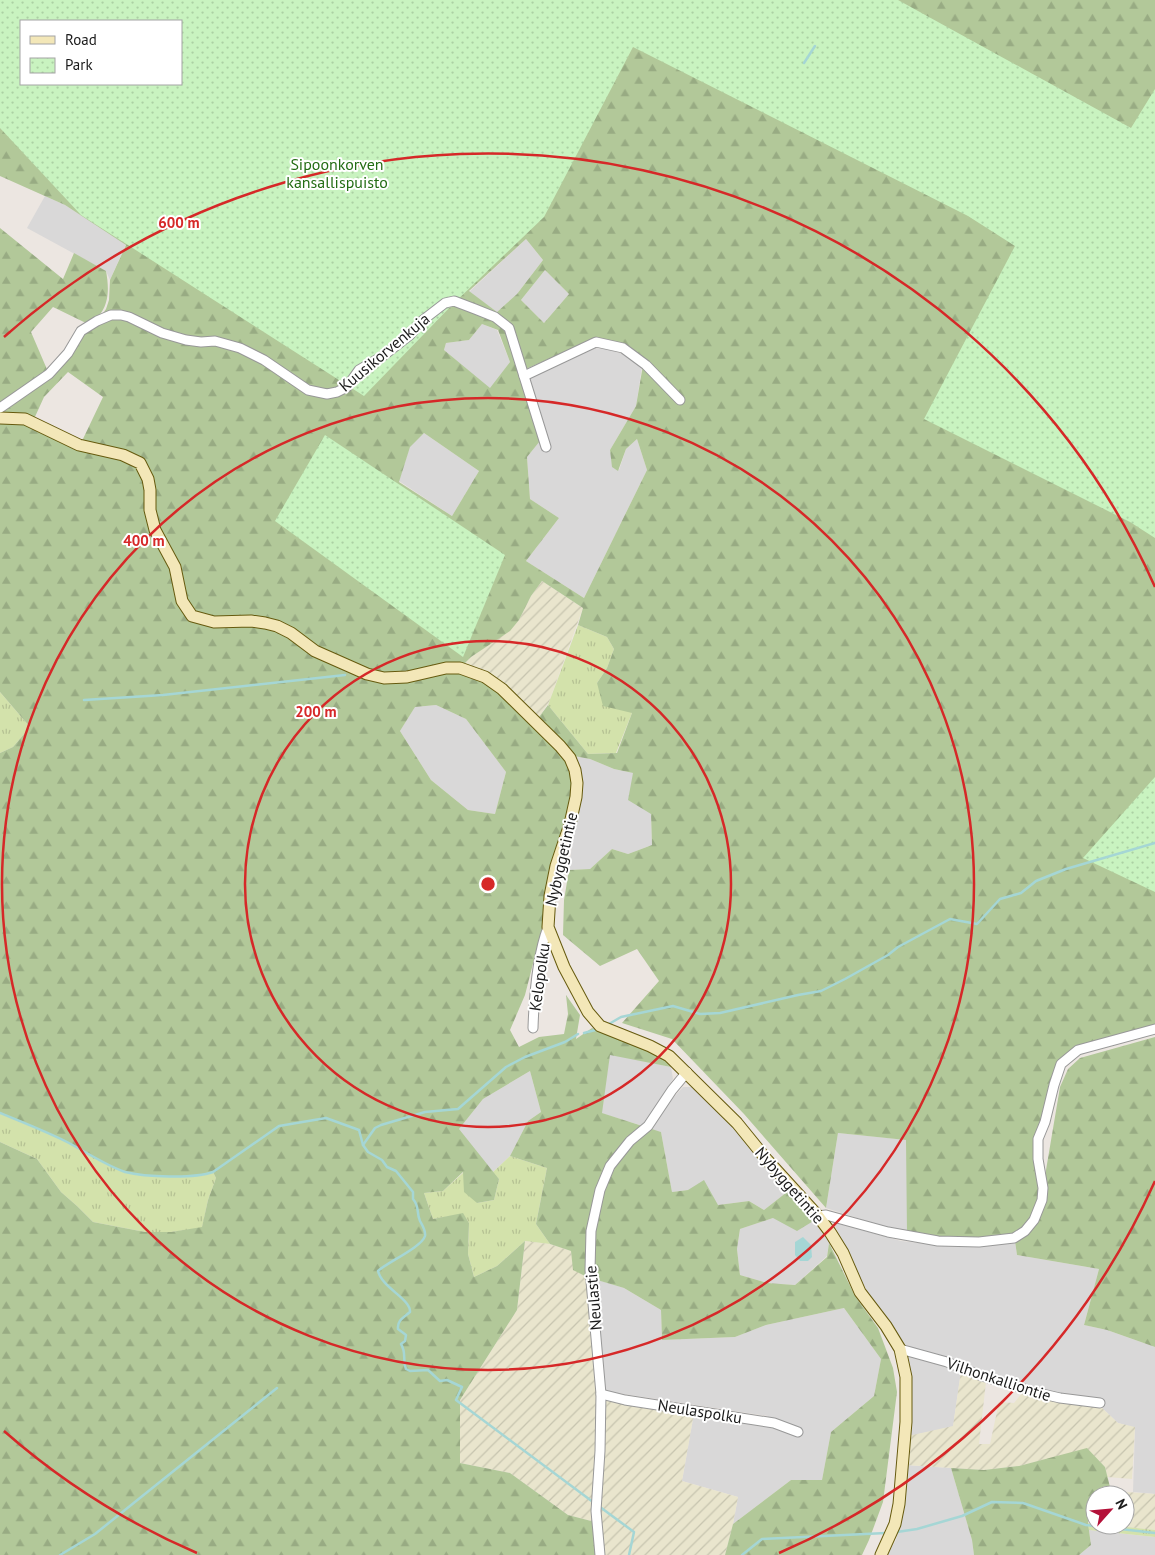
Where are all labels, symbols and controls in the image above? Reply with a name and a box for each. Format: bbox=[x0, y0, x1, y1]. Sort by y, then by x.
legend bbox=[20, 20, 182, 85]
text: Road bbox=[65, 30, 97, 49]
text: Park bbox=[65, 55, 93, 74]
park label: Sipoonkorven kansallispuisto bbox=[286, 154, 388, 192]
text: 600 m bbox=[158, 213, 200, 232]
street label: Kuusikorvenkuja bbox=[335, 308, 433, 396]
text: 400 m bbox=[123, 531, 165, 550]
text: 200 m bbox=[295, 702, 337, 721]
street label: Nybyggetintie bbox=[541, 810, 581, 908]
centre of rings bbox=[479, 875, 497, 893]
street label: Kelopolku bbox=[524, 942, 554, 1012]
street label: Nybyggetintie bbox=[751, 1142, 829, 1228]
street label: Neulastie bbox=[580, 1265, 606, 1331]
street label: Vilhonkalliontie bbox=[943, 1352, 1054, 1405]
street label: Neulaspolku bbox=[656, 1394, 744, 1428]
north arrow bbox=[1085, 1485, 1135, 1535]
text: N bbox=[1111, 1496, 1132, 1512]

